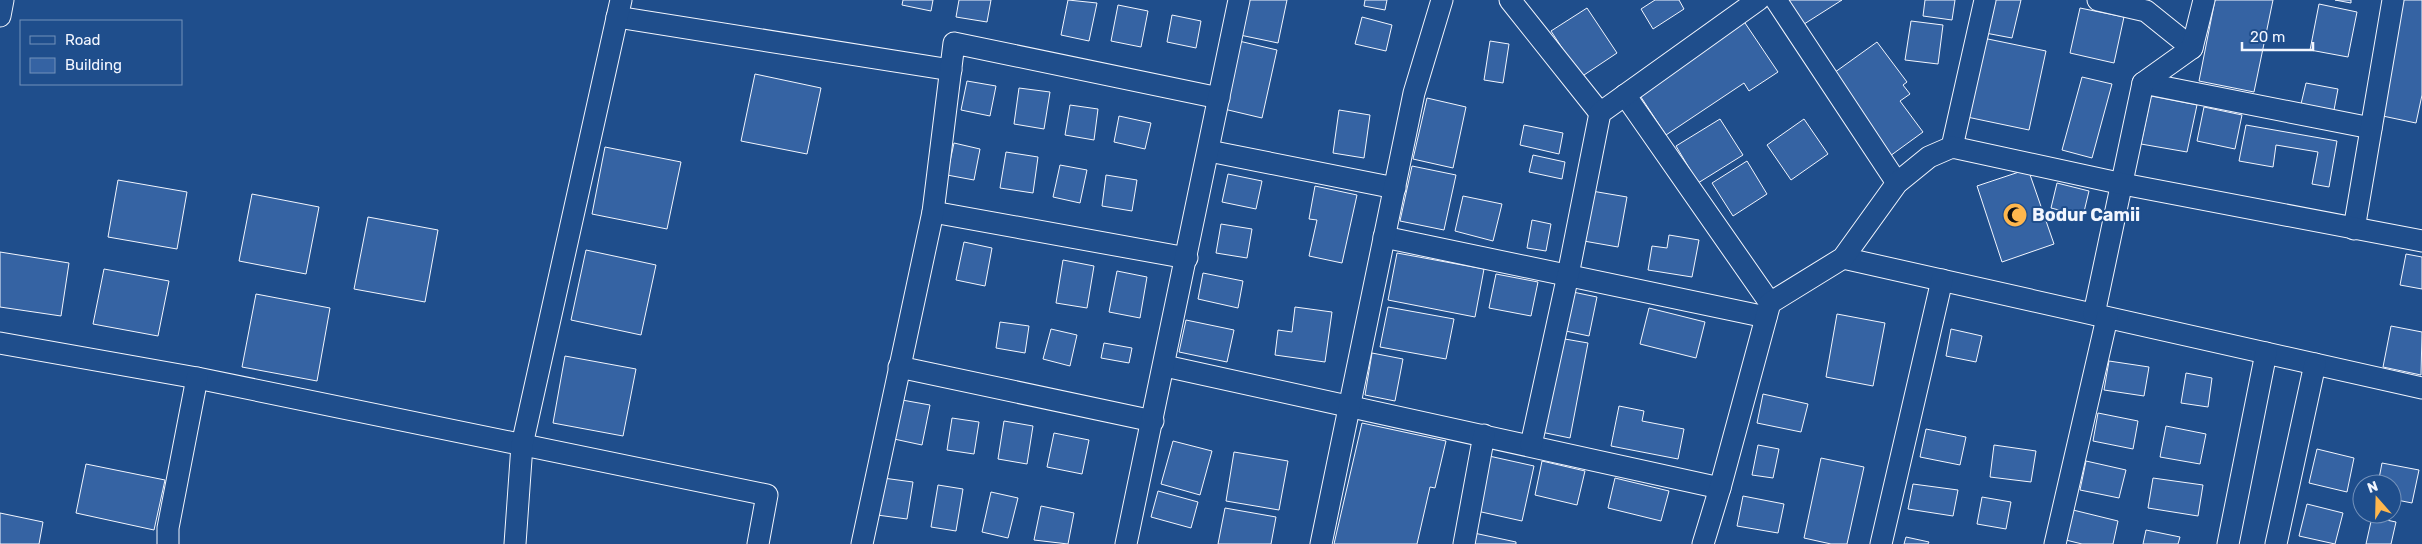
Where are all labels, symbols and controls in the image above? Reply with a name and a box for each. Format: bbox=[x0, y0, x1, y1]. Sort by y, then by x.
legend bbox=[20, 20, 182, 85]
scale bar bbox=[2242, 20, 2313, 52]
text: 20 m bbox=[2250, 28, 2285, 46]
text: Road bbox=[65, 31, 101, 49]
text: Building bbox=[65, 56, 122, 74]
mosque icon: Bodur Camii bbox=[2002, 202, 2028, 228]
place label: Bodur Camii bbox=[2032, 204, 2140, 226]
north arrow bbox=[2352, 474, 2402, 524]
text: N bbox=[2365, 478, 2380, 497]

